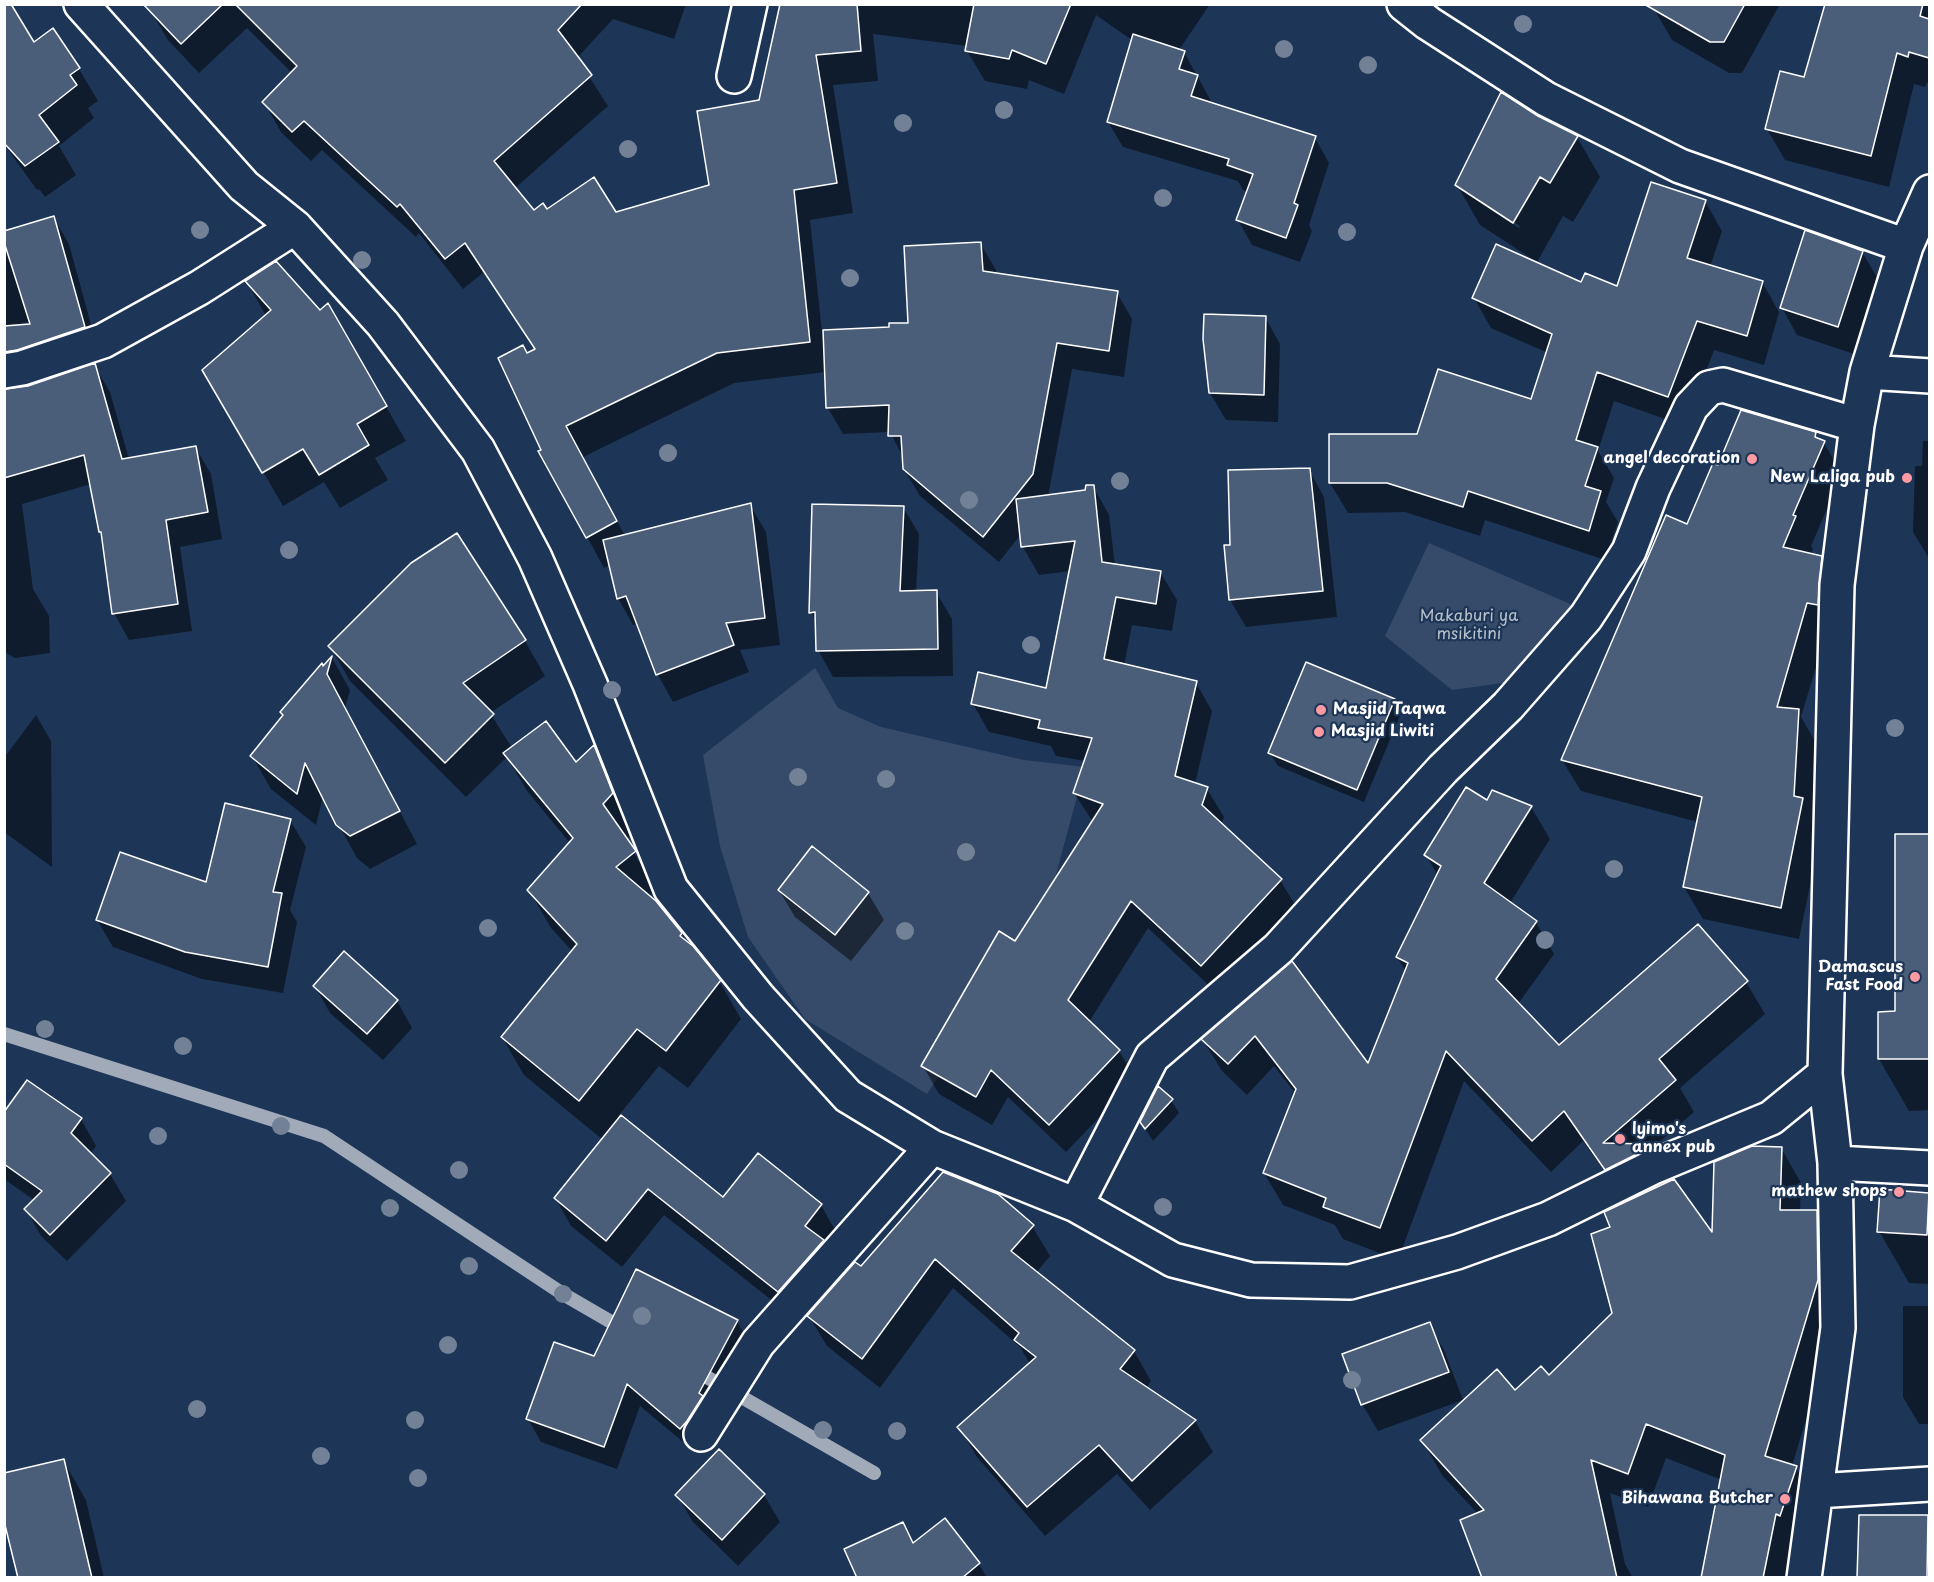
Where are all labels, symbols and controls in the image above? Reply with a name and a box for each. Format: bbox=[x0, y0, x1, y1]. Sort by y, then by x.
place label: angel decoration bbox=[1604, 449, 1740, 469]
marker: angel decoration bbox=[1745, 452, 1759, 466]
place label: New Laliga pub bbox=[1770, 468, 1895, 488]
marker: New Laliga pub bbox=[1900, 471, 1914, 485]
park label: Makaburi ya msikitini bbox=[1420, 607, 1518, 645]
place label: Masjid Taqwa bbox=[1333, 700, 1446, 720]
marker: Masjid Taqwa bbox=[1314, 703, 1328, 717]
place label: Masjid Liwiti bbox=[1331, 722, 1434, 742]
marker: Masjid Liwiti bbox=[1312, 725, 1326, 739]
place label: Damascus Fast Food bbox=[1818, 958, 1903, 996]
marker: Damascus Fast Food bbox=[1908, 970, 1922, 984]
place label: lyimo's annex pub bbox=[1632, 1120, 1715, 1158]
marker: lyimo's annex pub bbox=[1613, 1132, 1627, 1146]
place label: mathew shops bbox=[1771, 1182, 1887, 1202]
marker: mathew shops bbox=[1892, 1185, 1906, 1199]
place label: Bihawana Butcher bbox=[1621, 1489, 1773, 1509]
marker: Bihawana Butcher bbox=[1778, 1492, 1792, 1506]

